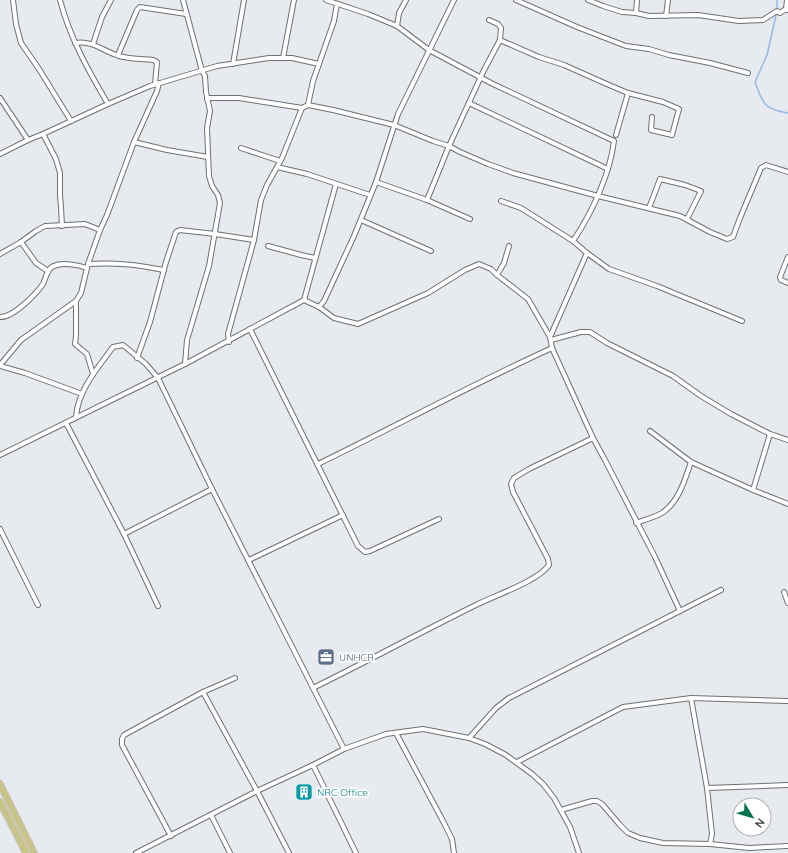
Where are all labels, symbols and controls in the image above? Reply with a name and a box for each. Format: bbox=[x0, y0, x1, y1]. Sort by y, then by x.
office icon: UNHCR bbox=[316, 647, 336, 667]
place label: UNHCR bbox=[339, 651, 374, 664]
building icon: NRC Office bbox=[294, 782, 314, 802]
place label: NRC Office bbox=[317, 786, 368, 799]
north arrow bbox=[732, 797, 772, 837]
text: N bbox=[752, 816, 768, 831]

